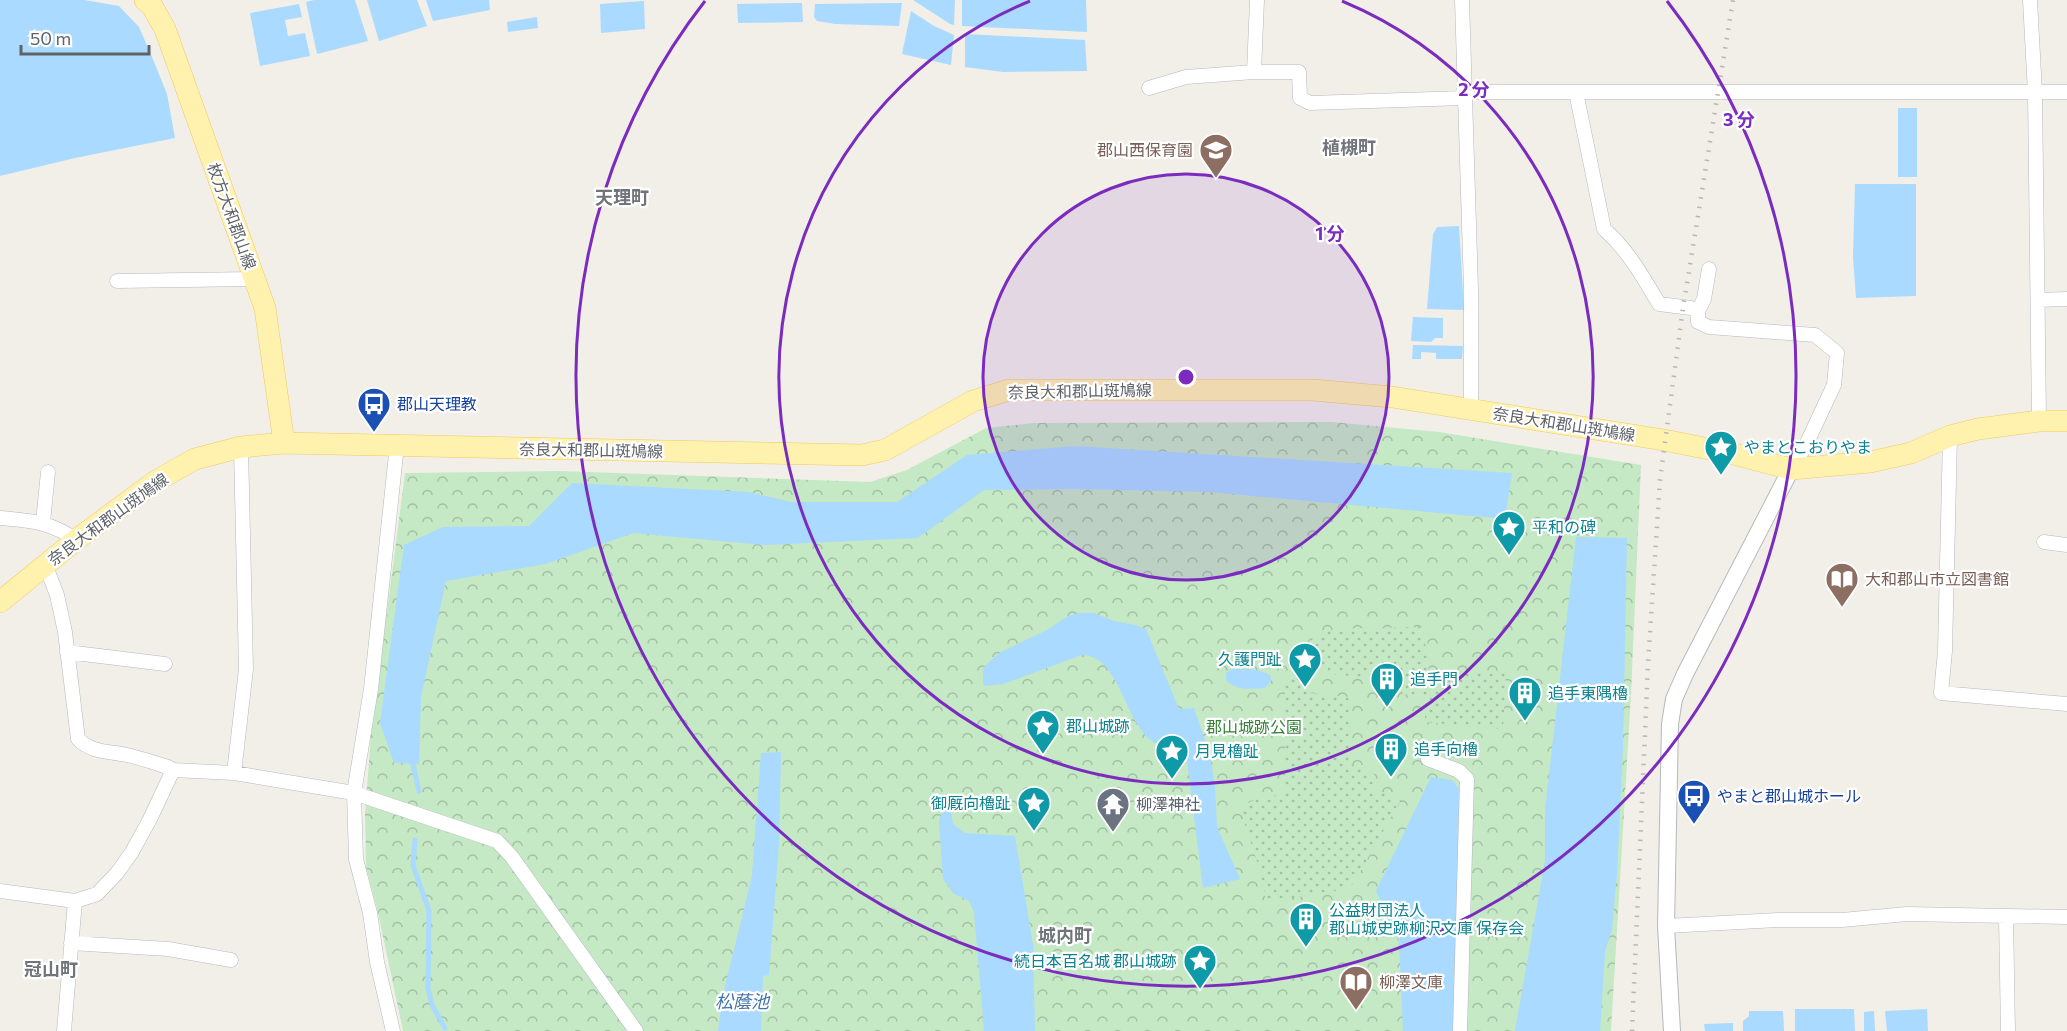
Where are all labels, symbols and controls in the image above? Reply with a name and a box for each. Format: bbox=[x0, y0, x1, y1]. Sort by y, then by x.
scale bar bbox=[21, 18, 148, 56]
text: 50 m bbox=[30, 27, 71, 49]
text: 2 分 bbox=[1458, 78, 1490, 100]
text: 3 分 bbox=[1723, 108, 1755, 130]
school or university icon: 郡山西保育園 bbox=[1198, 132, 1234, 179]
district label: 植槻町 bbox=[1322, 136, 1376, 158]
place label: 郡山西保育園 bbox=[1097, 140, 1193, 159]
street label: 枚方大和郡山線 bbox=[204, 160, 261, 272]
district label: 天理町 bbox=[595, 186, 649, 208]
text: 1 分 bbox=[1315, 222, 1345, 244]
centre of rings bbox=[1176, 367, 1196, 387]
street label: 奈良大和郡山斑鳩線 bbox=[1008, 380, 1152, 401]
bus stop icon: 郡山天理教 bbox=[356, 386, 392, 433]
place label: 郡山天理教 bbox=[397, 394, 477, 413]
street label: 奈良大和郡山斑鳩線 bbox=[1491, 403, 1637, 444]
place icon: やまとこおりやま bbox=[1703, 429, 1739, 476]
place label: やまとこおりやま bbox=[1744, 437, 1872, 456]
street label: 奈良大和郡山斑鳩線 bbox=[519, 439, 663, 460]
street label: 奈良大和郡山斑鳩線 bbox=[44, 469, 172, 569]
place icon: 平和の碑 bbox=[1491, 509, 1527, 556]
place label: 平和の碑 bbox=[1532, 517, 1596, 536]
library icon: 大和郡山市立図書館 bbox=[1824, 561, 1860, 608]
place label: 大和郡山市立図書館 bbox=[1865, 569, 2009, 588]
place icon: 久護門趾 bbox=[1287, 641, 1323, 688]
place label: 久護門趾 bbox=[1218, 649, 1282, 668]
building icon: 追手門 bbox=[1369, 661, 1405, 708]
place label: 追手門 bbox=[1410, 669, 1458, 688]
building icon: 追手東隅櫓 bbox=[1507, 675, 1543, 722]
place label: 追手東隅櫓 bbox=[1548, 683, 1628, 702]
place icon: 郡山城跡 bbox=[1025, 708, 1061, 755]
place label: 郡山城跡 bbox=[1066, 716, 1130, 735]
park label: 郡山城跡公園 bbox=[1206, 717, 1302, 736]
building icon: 追手向櫓 bbox=[1373, 731, 1409, 778]
place icon: 月見櫓趾 bbox=[1154, 733, 1190, 780]
place label: 追手向櫓 bbox=[1414, 739, 1478, 758]
place label: 月見櫓趾 bbox=[1195, 741, 1259, 760]
bus stop icon: やまと郡山城ホール bbox=[1676, 778, 1712, 825]
place icon: 御厩向櫓趾 bbox=[1016, 785, 1052, 832]
temple icon: 柳澤神社 bbox=[1095, 786, 1131, 833]
place label: やまと郡山城ホール bbox=[1717, 786, 1861, 805]
place label: 御厩向櫓趾 bbox=[931, 793, 1011, 812]
place label: 柳澤神社 bbox=[1136, 794, 1200, 813]
place label: 公益財団法人 郡山城史跡柳沢文庫 保存会 bbox=[1329, 900, 1524, 937]
building icon: 公益財団法人 郡山城史跡柳沢文庫 保存会 bbox=[1288, 901, 1324, 948]
district label: 城内町 bbox=[1038, 924, 1092, 946]
place icon: 続日本百名城 郡山城跡 bbox=[1182, 943, 1218, 990]
place label: 続日本百名城 郡山城跡 bbox=[1014, 951, 1177, 970]
district label: 冠山町 bbox=[24, 958, 78, 980]
library icon: 柳澤文庫 bbox=[1338, 964, 1374, 1011]
place label: 柳澤文庫 bbox=[1379, 972, 1443, 991]
water label: 松蔭池 bbox=[715, 990, 771, 1012]

